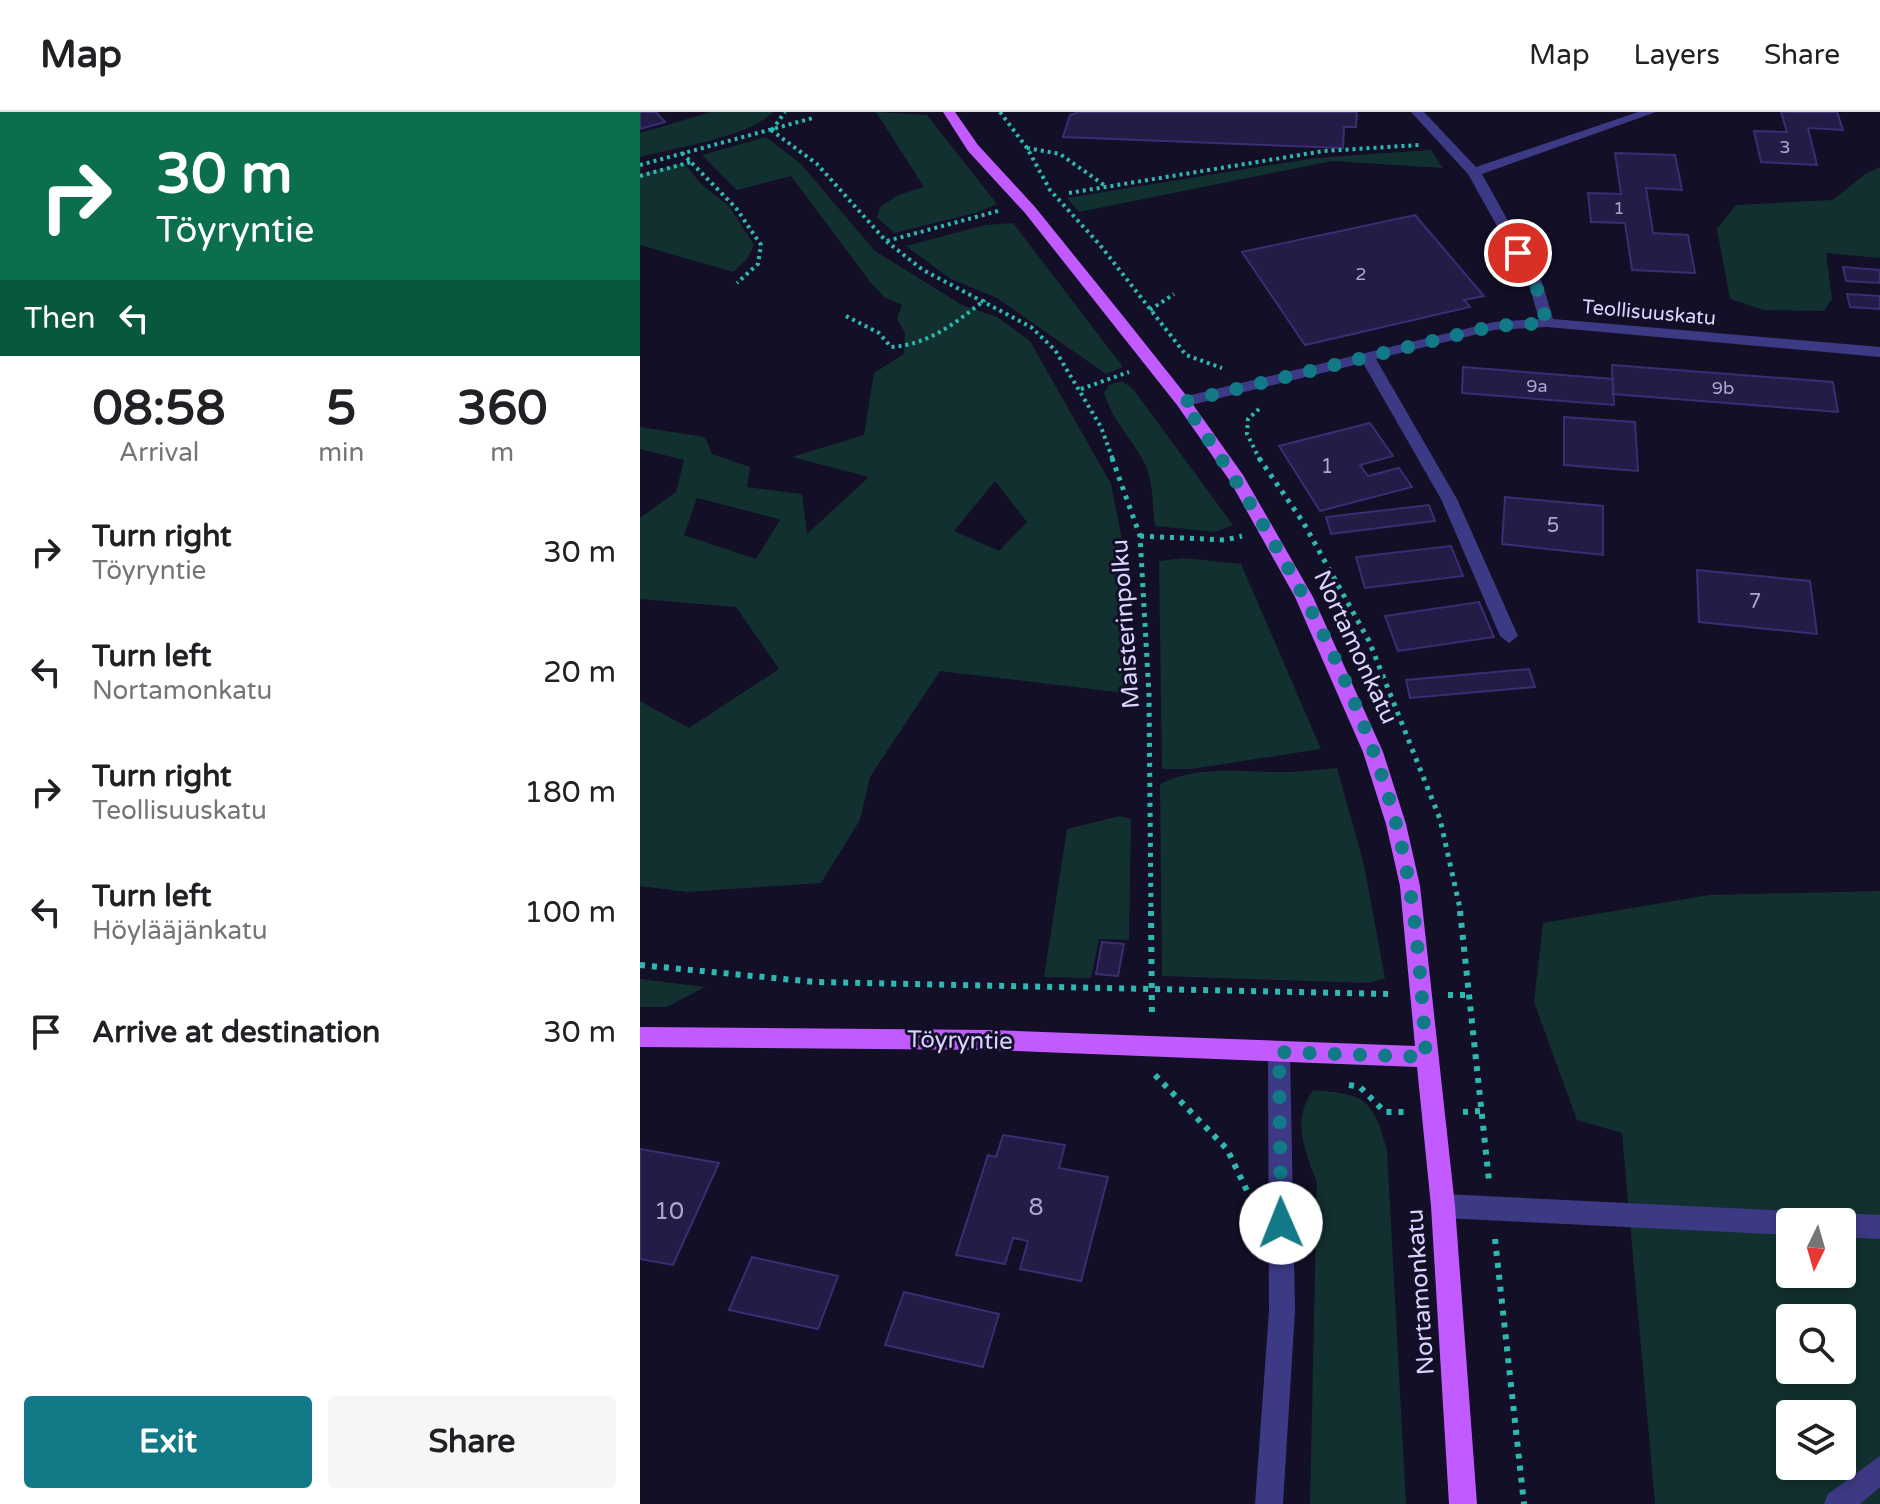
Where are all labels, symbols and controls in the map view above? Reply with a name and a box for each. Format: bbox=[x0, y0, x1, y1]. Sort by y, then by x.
text: Map bbox=[40, 32, 122, 78]
text: Map bbox=[1529, 38, 1590, 72]
text: Layers bbox=[1634, 38, 1720, 72]
text: Share bbox=[1764, 38, 1840, 72]
house number: 3 bbox=[1779, 136, 1791, 158]
text: 30 m bbox=[156, 141, 292, 208]
icon: right bbox=[24, 144, 128, 248]
house number: 1 bbox=[1613, 197, 1625, 219]
text: Töyryntie bbox=[156, 209, 314, 252]
pin bbox=[1484, 219, 1552, 287]
icon: arrive bbox=[1496, 231, 1540, 275]
house number: 2 bbox=[1355, 263, 1367, 285]
street label: Teollisuuskatu bbox=[1581, 295, 1717, 331]
icon: left bbox=[112, 296, 156, 340]
text: Then bbox=[24, 300, 96, 337]
house number: 9a bbox=[1526, 375, 1548, 397]
house number: 9b bbox=[1712, 377, 1734, 399]
text: 08:58 bbox=[93, 380, 226, 438]
text: 5 bbox=[326, 380, 356, 438]
text: 360 bbox=[457, 380, 547, 438]
text: Arrival bbox=[119, 437, 199, 468]
text: min bbox=[318, 437, 364, 468]
text: m bbox=[490, 437, 514, 468]
house number: 1 bbox=[1321, 455, 1333, 479]
house number: 5 bbox=[1547, 514, 1559, 538]
text: Turn right bbox=[92, 518, 232, 555]
icon: right bbox=[24, 530, 68, 574]
text: 30 m bbox=[543, 534, 616, 571]
street label: Maisterinpolku bbox=[1105, 538, 1146, 710]
text: Töyryntie bbox=[92, 555, 206, 586]
street label: Nortamonkatu bbox=[1307, 566, 1404, 729]
house number: 7 bbox=[1749, 590, 1761, 614]
text: Turn left bbox=[92, 638, 211, 675]
icon: left bbox=[24, 650, 68, 694]
text: 20 m bbox=[543, 654, 616, 691]
text: Nortamonkatu bbox=[92, 675, 272, 706]
text: Turn right bbox=[92, 758, 232, 795]
icon: right bbox=[24, 770, 68, 814]
text: 180 m bbox=[524, 774, 616, 811]
text: Teollisuuskatu bbox=[92, 795, 267, 826]
text: Turn left bbox=[92, 878, 211, 915]
icon: left bbox=[24, 890, 68, 934]
text: 100 m bbox=[524, 894, 616, 931]
text: Höylääjänkatu bbox=[92, 915, 268, 946]
icon: arrive bbox=[24, 1010, 68, 1054]
text: Arrive at destination bbox=[92, 1014, 380, 1051]
text: 30 m bbox=[543, 1014, 616, 1051]
street label: Töyryntie bbox=[907, 1025, 1013, 1056]
position arrow bbox=[1239, 1181, 1323, 1265]
house number: 8 bbox=[1028, 1193, 1044, 1222]
house number: 10 bbox=[654, 1197, 684, 1226]
street label: Nortamonkatu bbox=[1400, 1208, 1441, 1376]
north arrow bbox=[1776, 1208, 1856, 1288]
map controls bbox=[1776, 1208, 1856, 1480]
button: search bbox=[1776, 1304, 1856, 1384]
button: Exit bbox=[24, 1396, 312, 1488]
button: Share bbox=[328, 1396, 616, 1488]
button: layers bbox=[1776, 1400, 1856, 1480]

